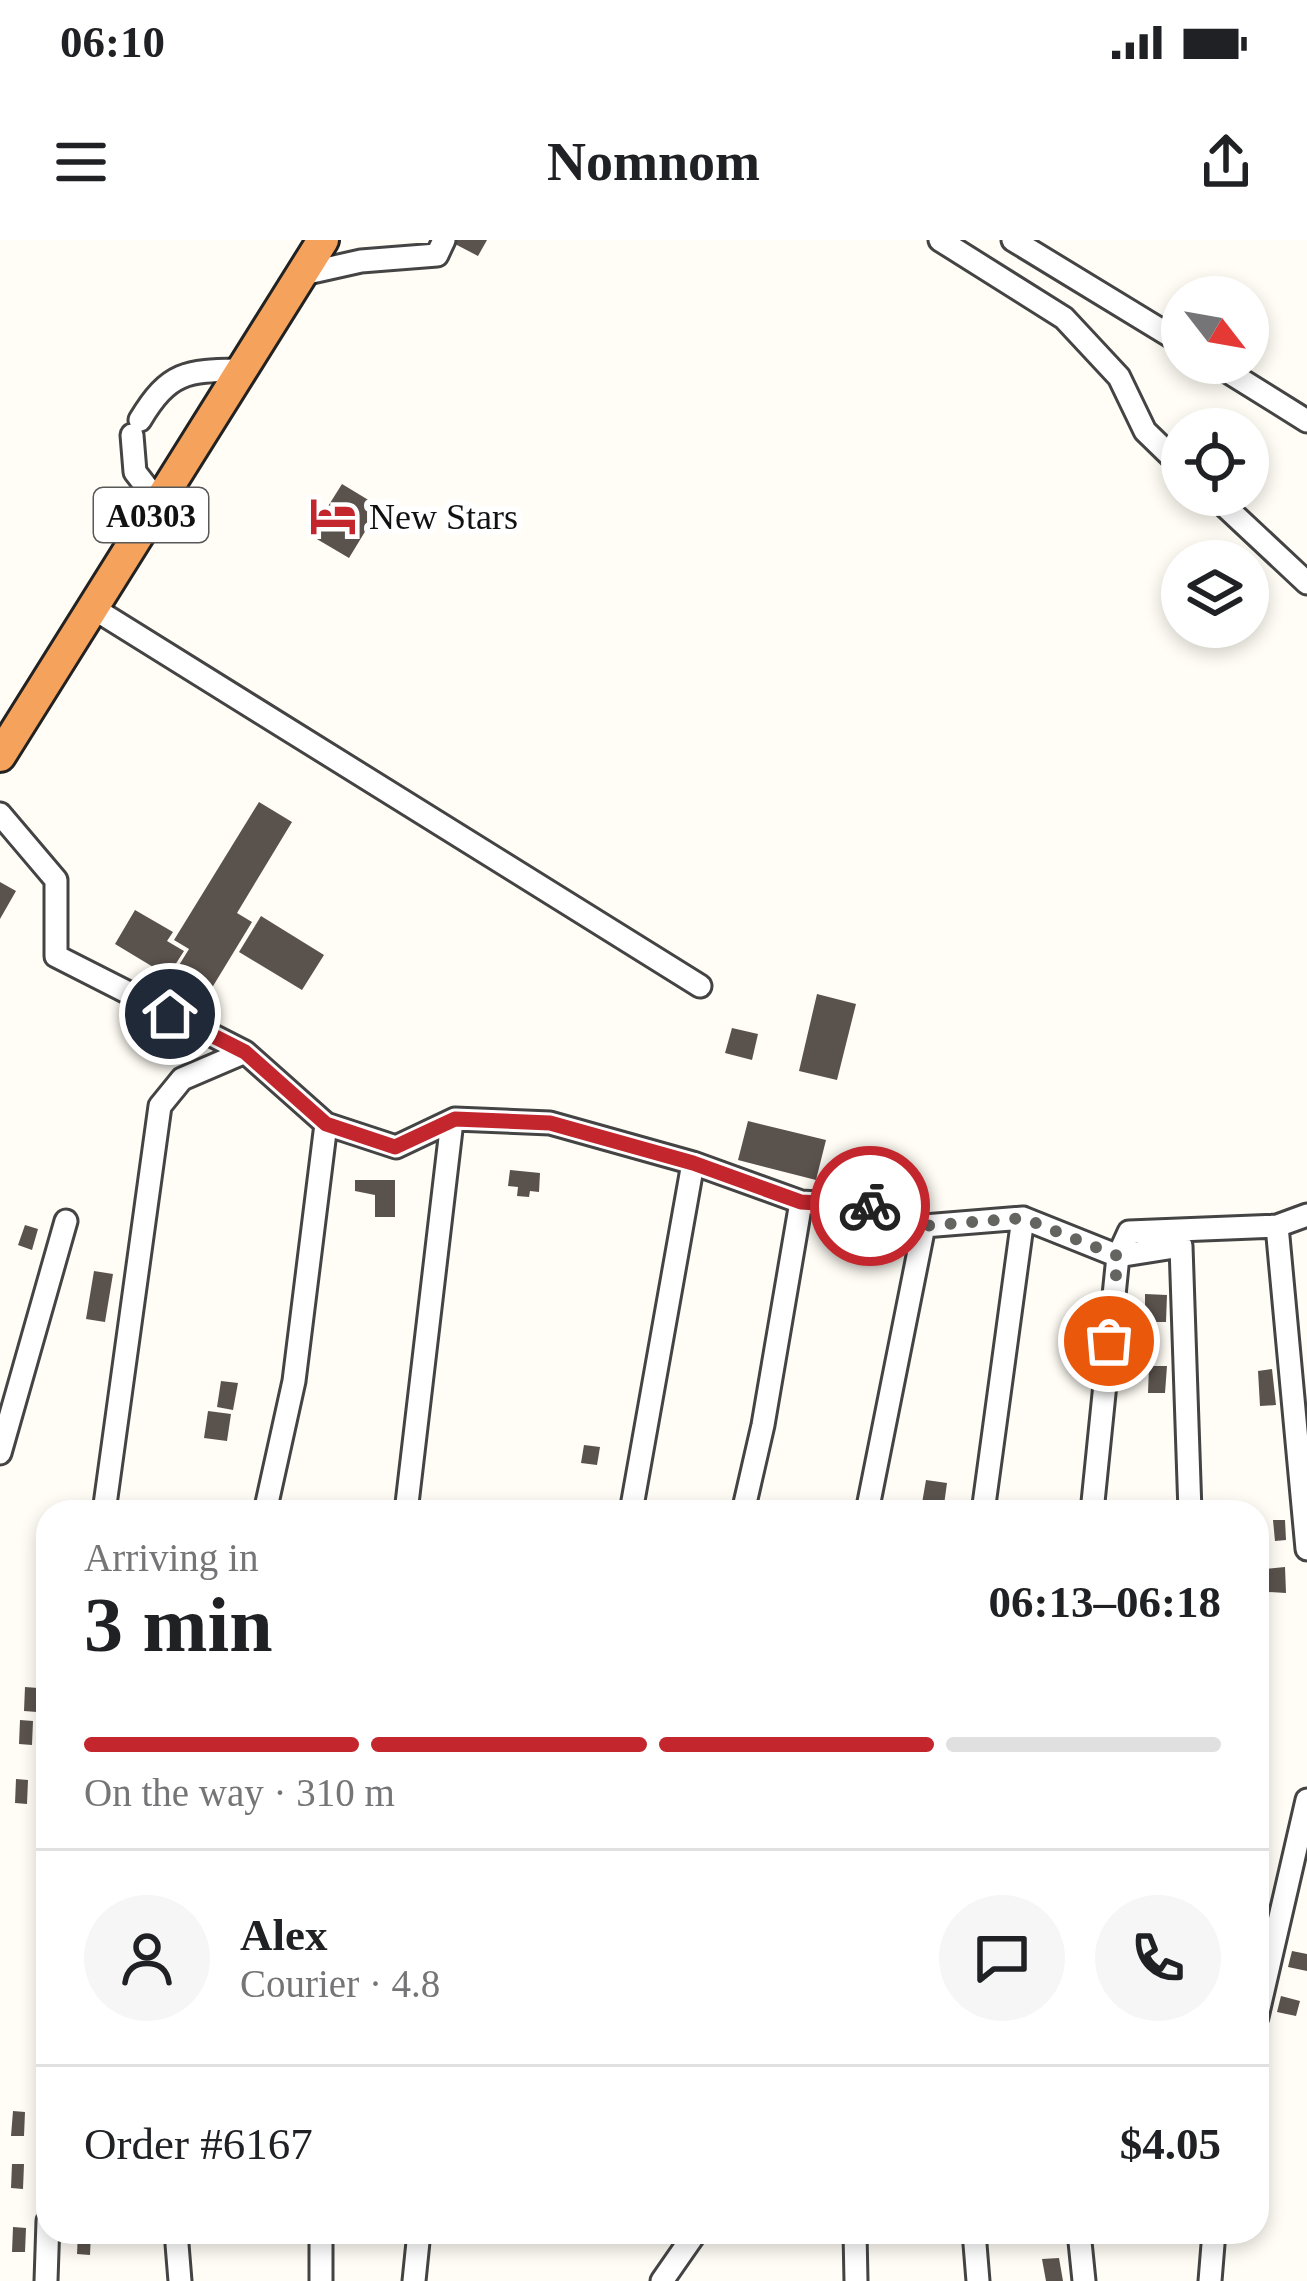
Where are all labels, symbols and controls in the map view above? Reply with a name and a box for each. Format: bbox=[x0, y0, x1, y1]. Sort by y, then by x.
text: 06:10 bbox=[60, 17, 165, 67]
icon: menu bbox=[48, 129, 114, 195]
icon: share bbox=[1193, 129, 1259, 195]
text: Nomnom bbox=[547, 132, 760, 192]
north arrow bbox=[1161, 276, 1269, 384]
map controls bbox=[1161, 276, 1269, 648]
button: locate bbox=[1161, 408, 1269, 516]
road number: A0303 bbox=[94, 488, 208, 542]
hotel icon: New Stars bbox=[308, 491, 358, 541]
place label: New Stars bbox=[369, 497, 518, 537]
button: layers bbox=[1161, 540, 1269, 648]
pin bbox=[119, 963, 221, 1065]
icon: home bbox=[137, 981, 203, 1047]
courier bbox=[810, 1146, 930, 1266]
icon: bike bbox=[837, 1173, 903, 1239]
pin bbox=[1058, 1290, 1160, 1392]
icon: bag bbox=[1076, 1308, 1142, 1374]
text: Arriving in bbox=[84, 1536, 258, 1579]
text: 06:13–06:18 bbox=[989, 1577, 1221, 1627]
text: 3 min bbox=[84, 1581, 273, 1668]
text: On the way · 310 m bbox=[84, 1771, 395, 1814]
button: person bbox=[84, 1895, 210, 2021]
button: chat bbox=[939, 1895, 1065, 2021]
button: phone bbox=[1095, 1895, 1221, 2021]
text: Alex bbox=[240, 1910, 327, 1960]
text: Courier · 4.8 bbox=[240, 1962, 440, 2005]
text: Order #6167 bbox=[84, 2119, 313, 2169]
text: $4.05 bbox=[1120, 2119, 1221, 2169]

